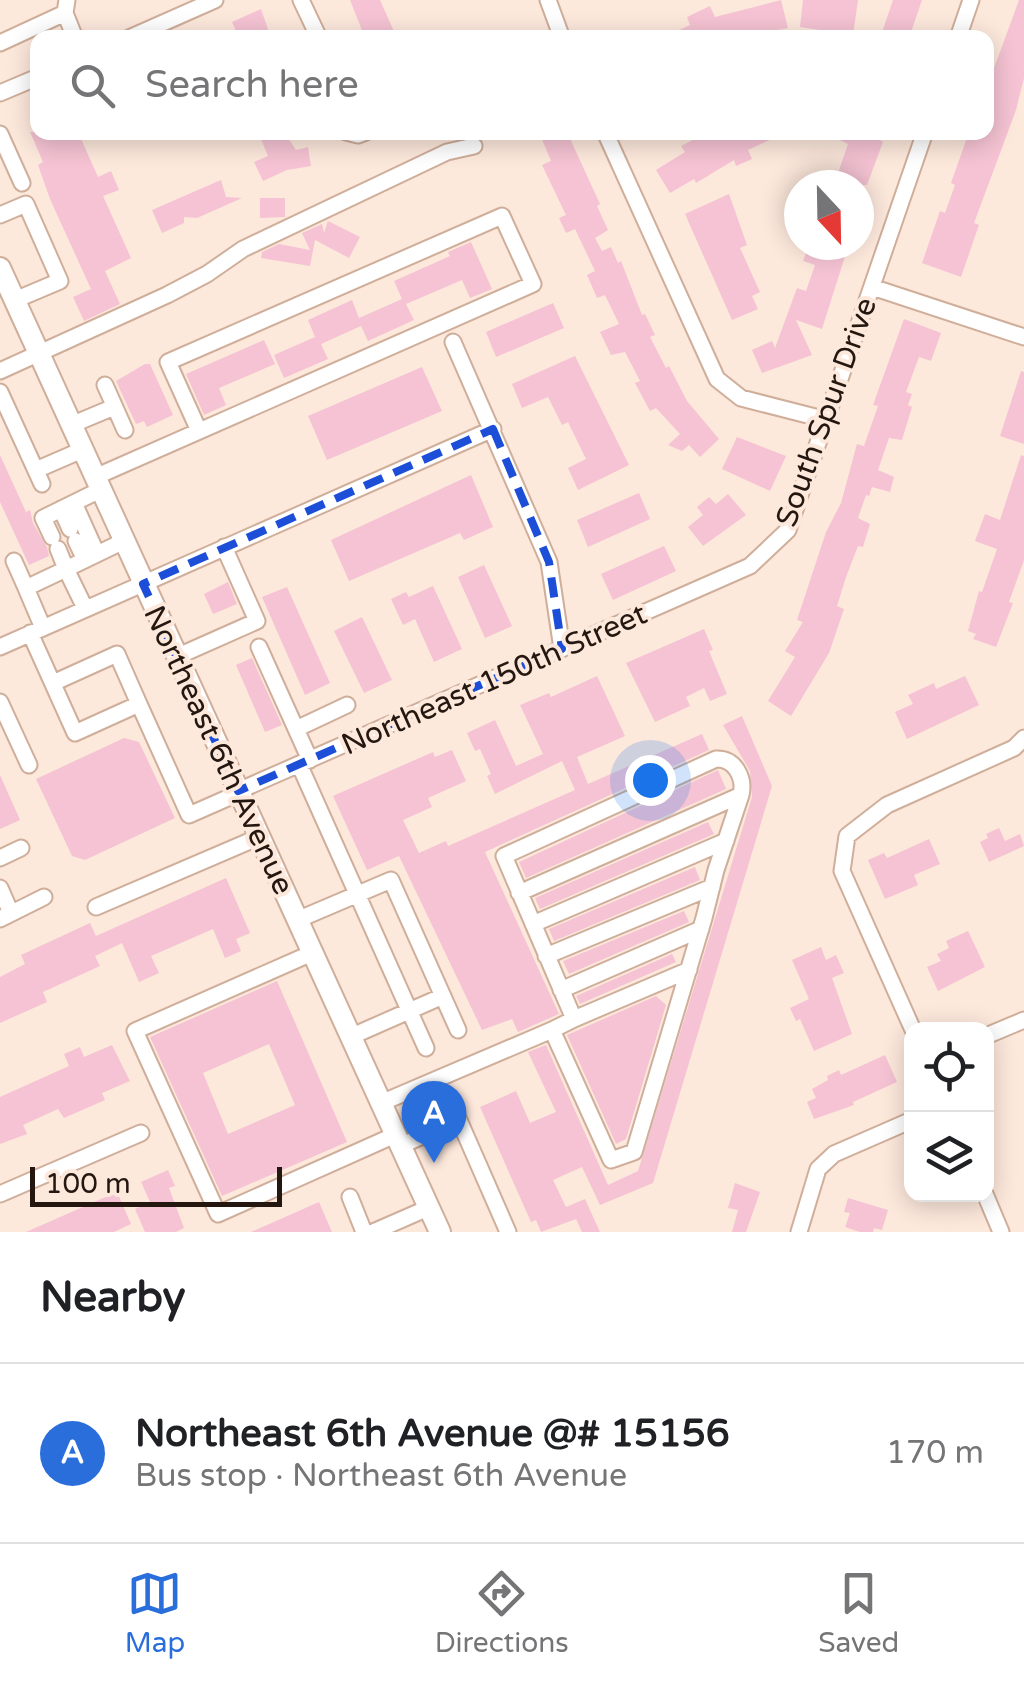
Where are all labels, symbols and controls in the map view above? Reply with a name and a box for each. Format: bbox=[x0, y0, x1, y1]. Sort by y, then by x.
search box bbox=[30, 30, 994, 140]
icon: search bbox=[65, 58, 120, 113]
text: Search here bbox=[145, 62, 359, 108]
north arrow bbox=[784, 170, 874, 260]
street label: South Spur Drive bbox=[768, 293, 885, 532]
street label: Northeast 150th Street bbox=[336, 595, 653, 764]
street label: Northeast 6th Avenue bbox=[135, 600, 302, 900]
your location bbox=[625, 755, 676, 806]
map controls bbox=[904, 1022, 994, 1202]
button: locate bbox=[904, 1022, 994, 1112]
pin: A bbox=[402, 1080, 466, 1163]
button: layers bbox=[904, 1112, 994, 1202]
scale bar bbox=[30, 1162, 282, 1206]
text: 100 m bbox=[45, 1167, 131, 1201]
text: Nearby bbox=[40, 1272, 185, 1323]
text: Northeast 6th Avenue @# 15156 bbox=[135, 1411, 730, 1457]
text: A bbox=[61, 1434, 84, 1472]
text: 170 m bbox=[886, 1434, 984, 1472]
text: Bus stop · Northeast 6th Avenue bbox=[135, 1457, 627, 1495]
tab: Map bbox=[125, 1566, 185, 1660]
tab: Directions bbox=[435, 1566, 569, 1660]
tab: Saved bbox=[818, 1566, 899, 1660]

